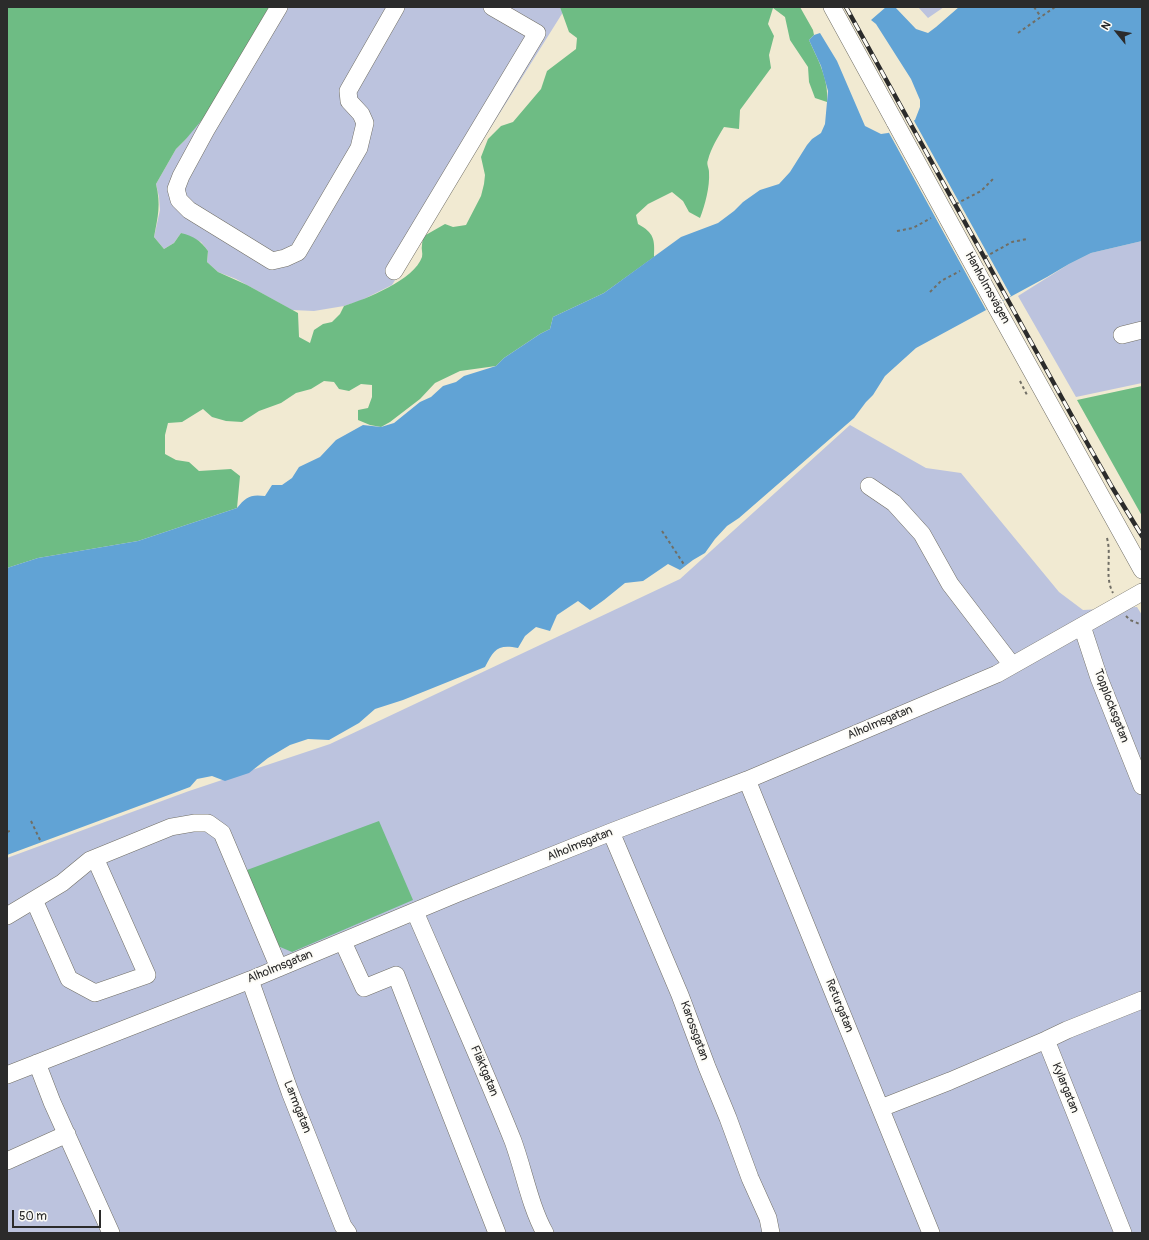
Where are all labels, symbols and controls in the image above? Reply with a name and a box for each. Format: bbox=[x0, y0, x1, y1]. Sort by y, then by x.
north arrow bbox=[1097, 12, 1137, 52]
text: N bbox=[1099, 19, 1114, 32]
street label: Hanholmsvägen bbox=[961, 250, 1013, 326]
street label: Topplocksgatan bbox=[1090, 667, 1132, 745]
street label: Alholmsgatan bbox=[845, 703, 915, 743]
street label: Alholmsgatan bbox=[545, 825, 615, 865]
street label: Alholmsgatan bbox=[245, 947, 315, 987]
street label: Returgatan bbox=[822, 977, 856, 1035]
street label: Karossgatan bbox=[677, 999, 711, 1063]
street label: Fläktgatan bbox=[467, 1043, 501, 1099]
street label: Kylargatan bbox=[1048, 1061, 1082, 1115]
street label: Larmgatan bbox=[280, 1079, 314, 1135]
scale bar bbox=[14, 1202, 103, 1228]
text: 50 m bbox=[19, 1209, 47, 1224]

